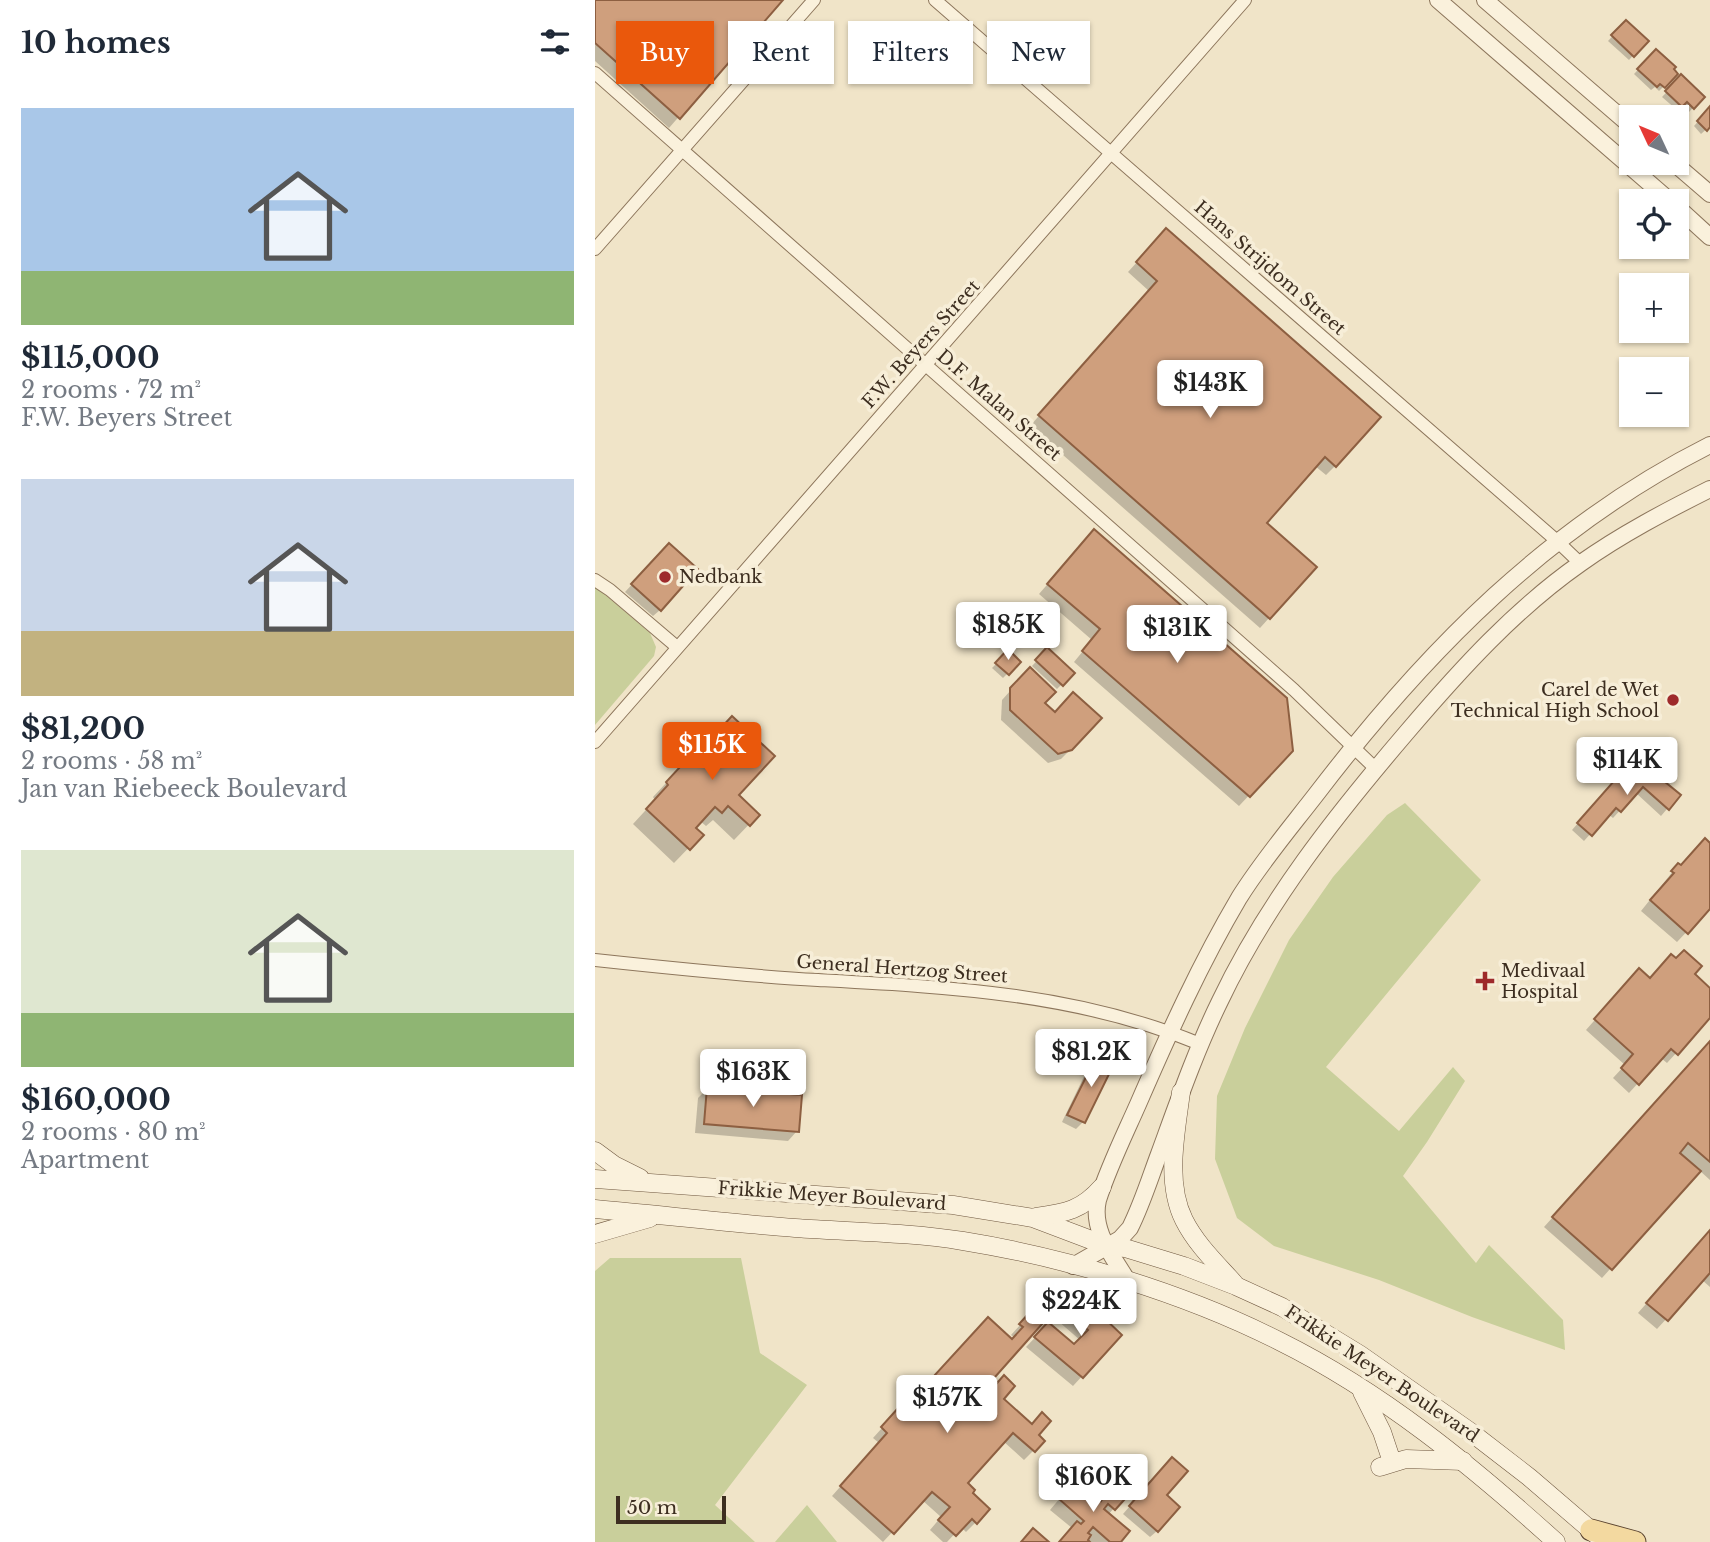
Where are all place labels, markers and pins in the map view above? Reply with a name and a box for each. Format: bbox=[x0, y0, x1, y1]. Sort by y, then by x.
pin: $143K bbox=[1161, 360, 1259, 420]
place label: Nedbank bbox=[679, 566, 762, 588]
marker: Nedbank bbox=[657, 569, 673, 585]
pin: $185K bbox=[959, 602, 1057, 662]
pin: $131K bbox=[1128, 606, 1226, 665]
place label: Carel de Wet Technical High School bbox=[1451, 679, 1659, 722]
marker: Carel de Wet Technical High School bbox=[1665, 692, 1681, 708]
pin: $115K bbox=[663, 722, 761, 782]
pin: $114K bbox=[1578, 738, 1676, 797]
place label: Medivaal Hospital bbox=[1501, 960, 1585, 1003]
marker: Medivaal Hospital bbox=[1475, 971, 1495, 991]
pin: $81.2K bbox=[1034, 1030, 1148, 1089]
pin: $163K bbox=[704, 1050, 802, 1109]
pin: $224K bbox=[1032, 1278, 1130, 1338]
pin: $157K bbox=[898, 1376, 996, 1435]
pin: $160K bbox=[1044, 1454, 1142, 1514]

